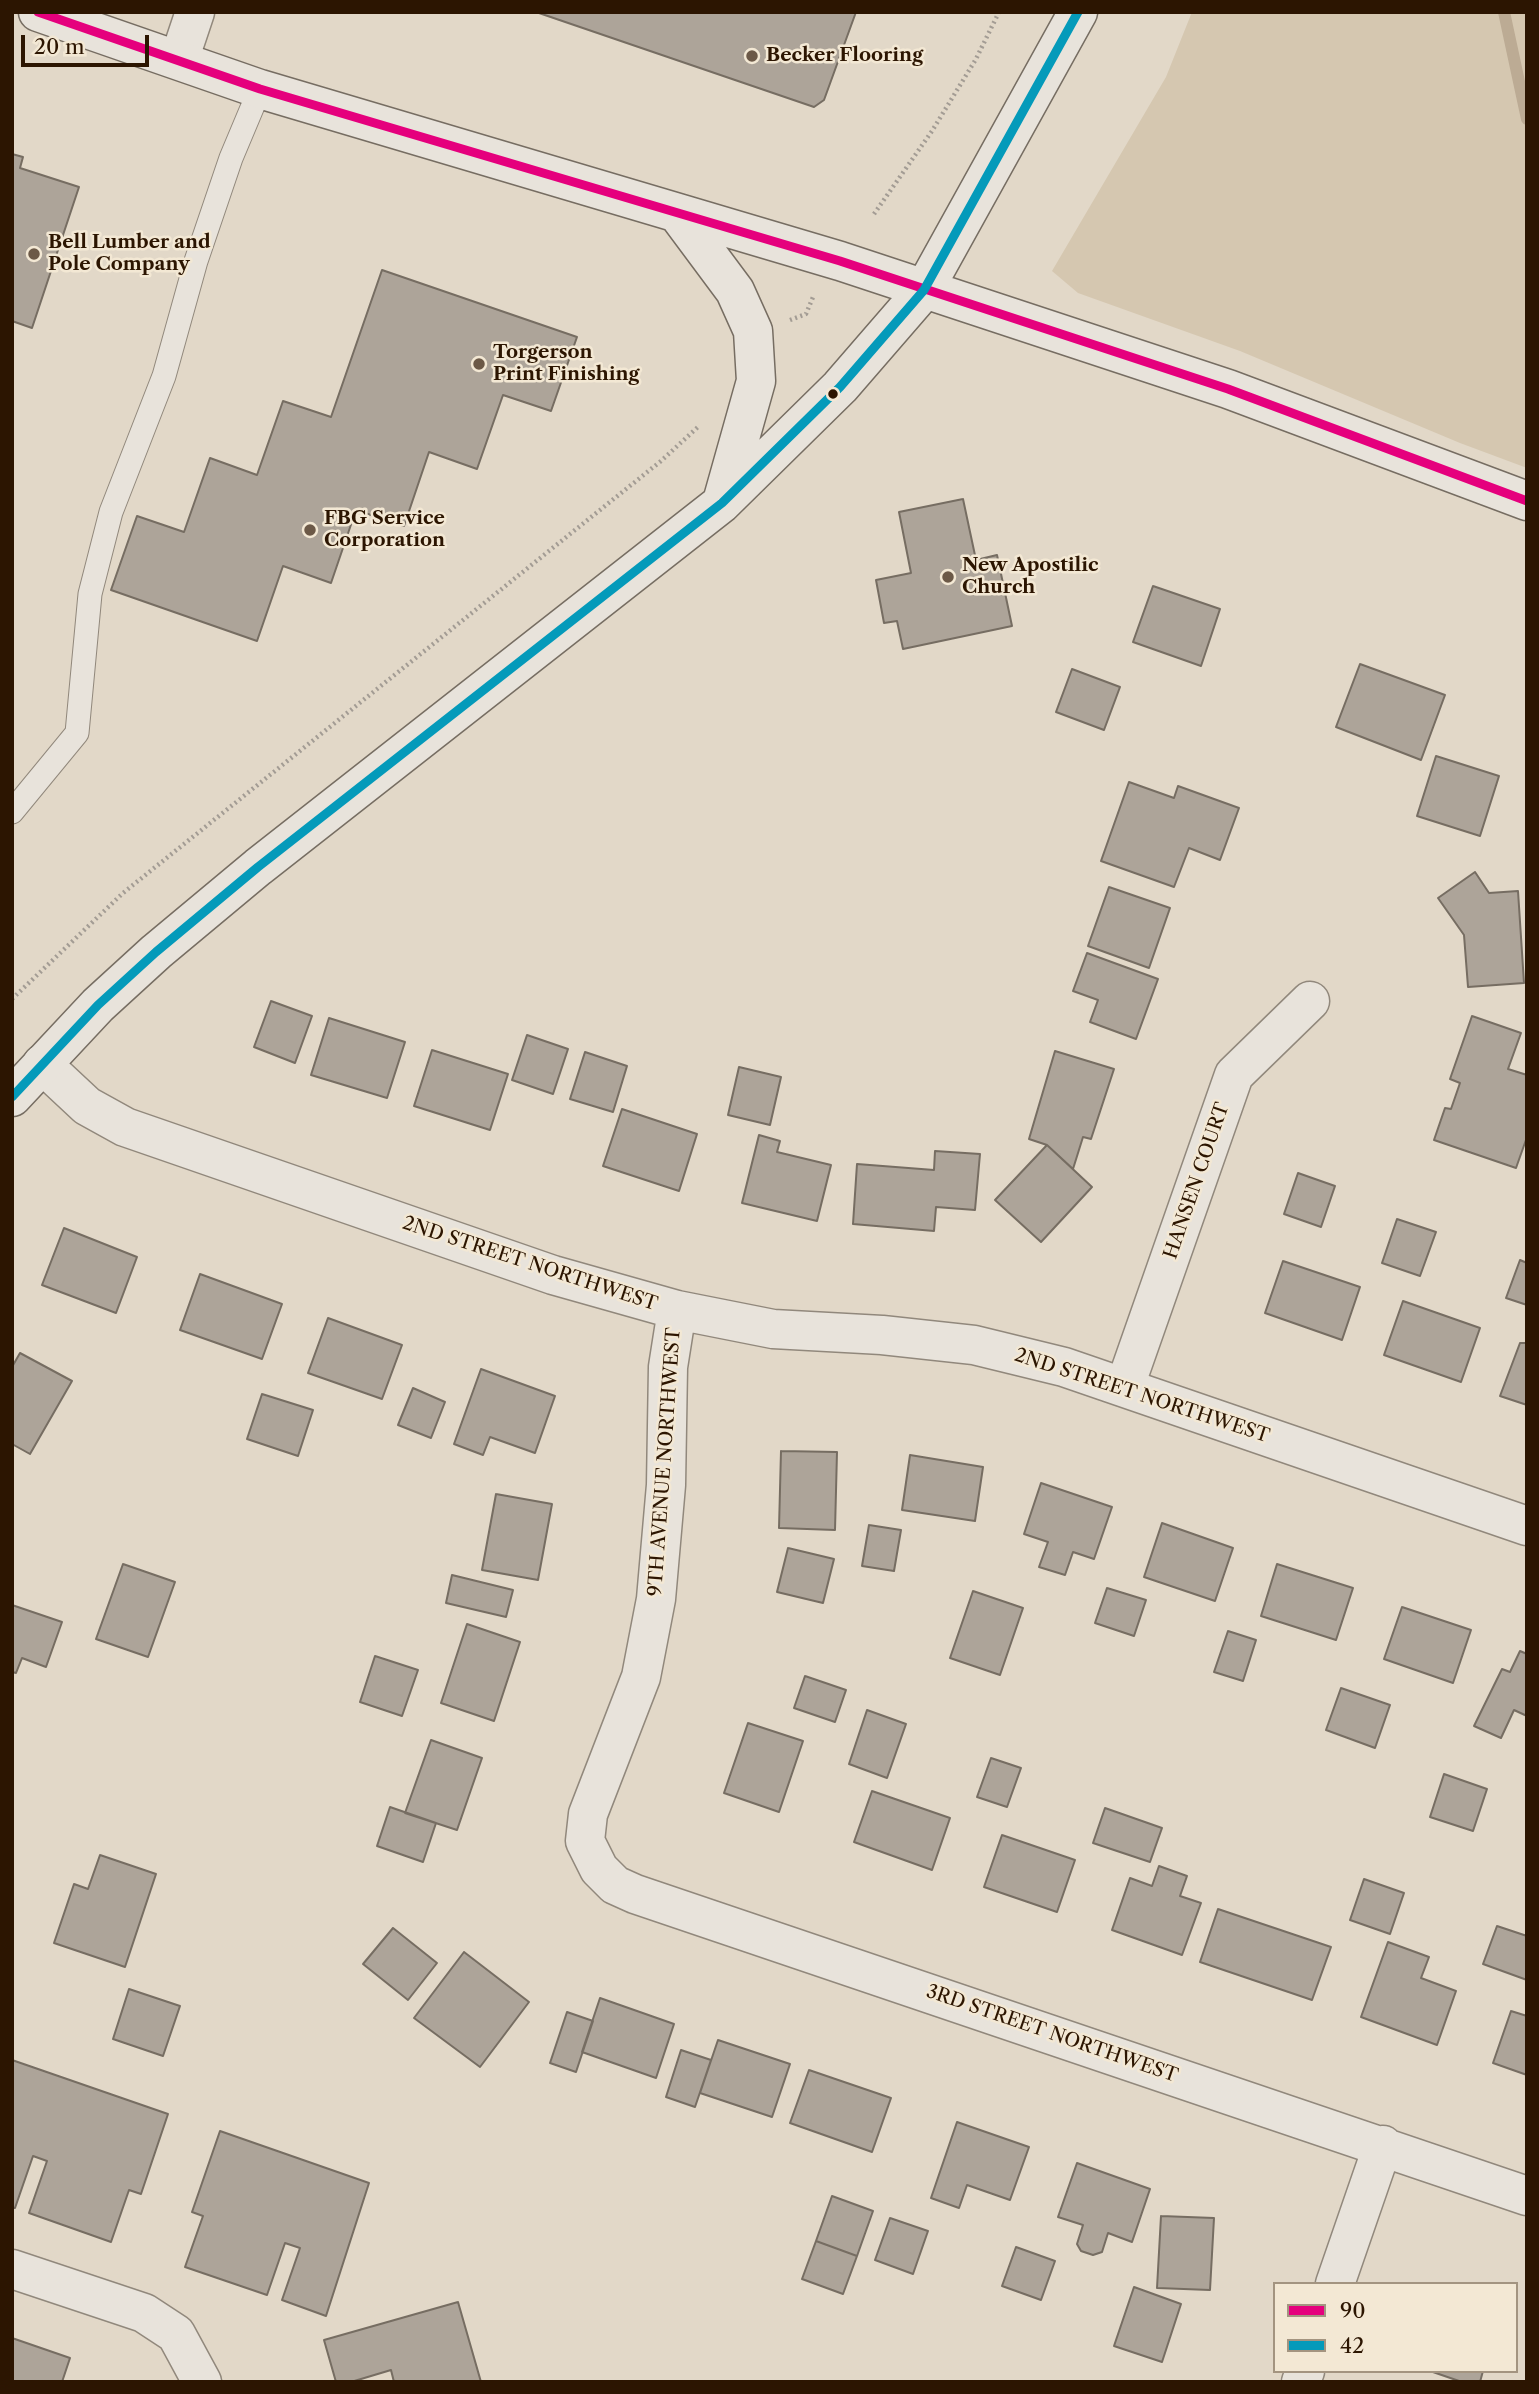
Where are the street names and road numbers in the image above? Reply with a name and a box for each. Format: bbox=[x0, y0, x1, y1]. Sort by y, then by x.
street label: HANSEN COURT bbox=[1160, 1100, 1234, 1262]
street label: 2ND STREET NORTHWEST bbox=[400, 1212, 660, 1316]
street label: 9TH AVENUE NORTHWEST bbox=[644, 1327, 686, 1597]
street label: 2ND STREET NORTHWEST bbox=[1012, 1344, 1272, 1448]
street label: 3RD STREET NORTHWEST bbox=[923, 1980, 1181, 2088]

